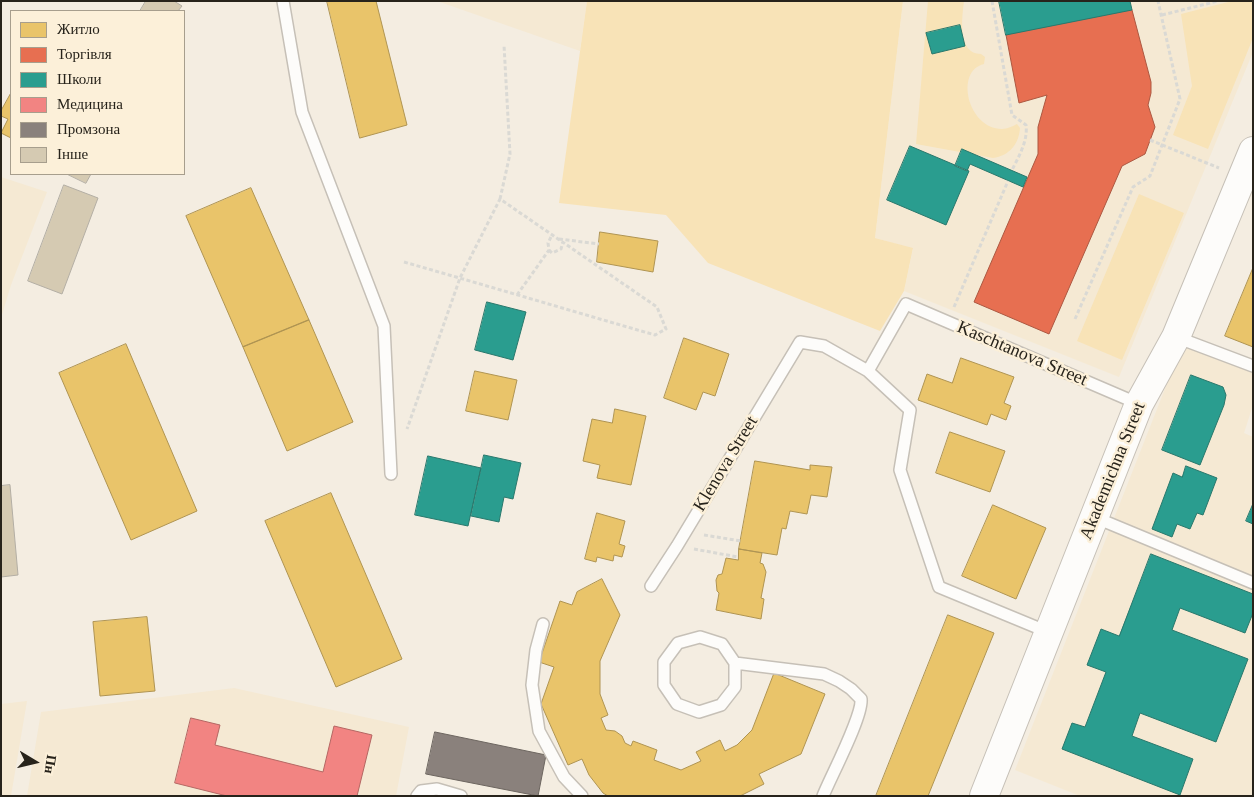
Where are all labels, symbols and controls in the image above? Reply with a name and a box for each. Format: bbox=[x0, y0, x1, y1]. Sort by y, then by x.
legend bbox=[10, 10, 185, 175]
text: Житло bbox=[57, 21, 100, 37]
text: Торгівля bbox=[57, 46, 112, 62]
text: Школи bbox=[57, 71, 101, 87]
text: Медицина bbox=[57, 96, 123, 112]
text: Промзона bbox=[57, 121, 120, 137]
text: Інше bbox=[57, 146, 88, 162]
street label: Kaschtanova Street bbox=[954, 317, 1090, 391]
street label: Akademichna Street bbox=[1076, 399, 1150, 543]
street label: Klenova Street bbox=[689, 412, 763, 516]
north arrow bbox=[10, 737, 60, 787]
text: Пн bbox=[41, 754, 59, 775]

